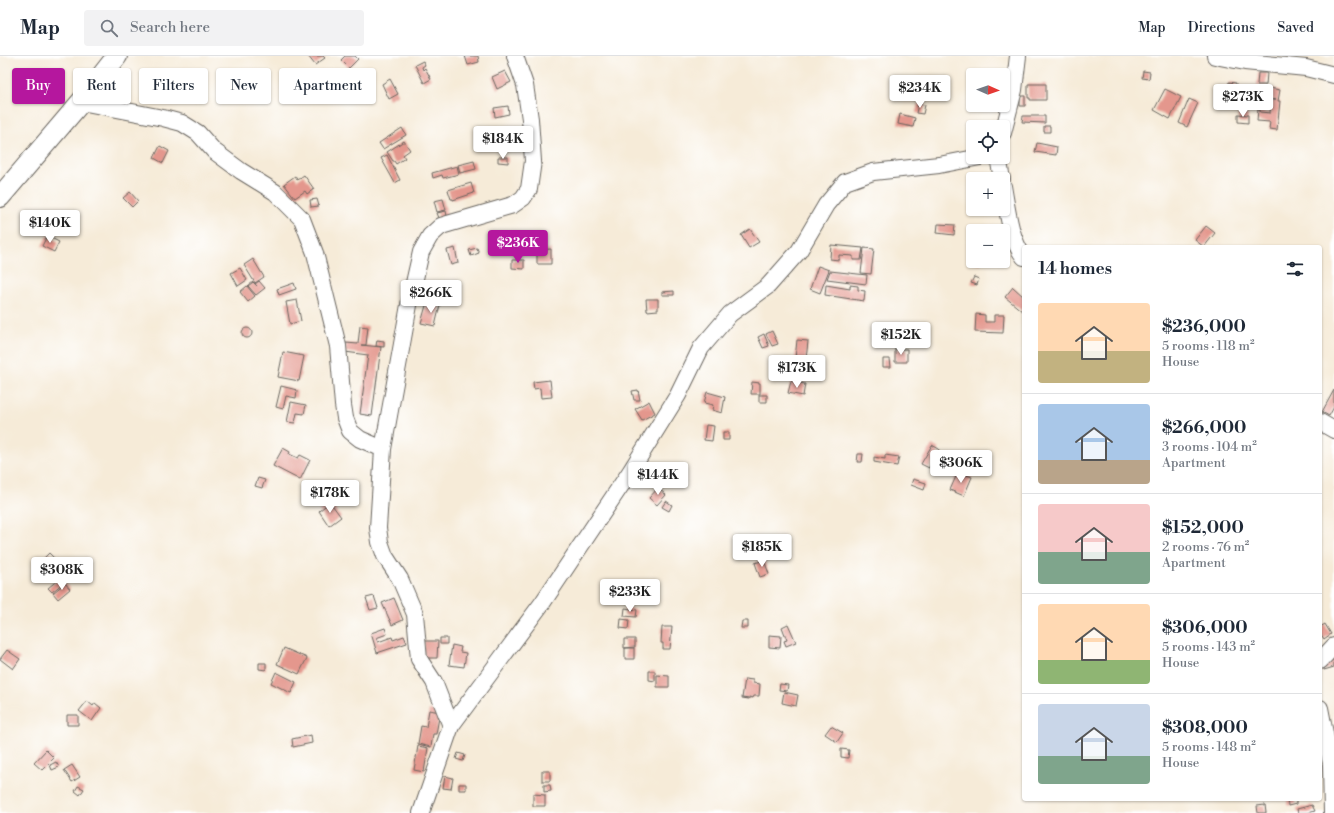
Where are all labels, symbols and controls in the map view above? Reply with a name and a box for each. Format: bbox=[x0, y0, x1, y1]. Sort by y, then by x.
search box bbox=[84, 10, 364, 46]
text: Map bbox=[20, 16, 60, 40]
icon: search bbox=[98, 17, 120, 39]
text: Search here bbox=[130, 18, 210, 37]
text: Map bbox=[1138, 19, 1166, 37]
text: Directions bbox=[1188, 19, 1255, 37]
text: Saved bbox=[1277, 19, 1314, 37]
chip: Buy bbox=[12, 68, 65, 104]
chip: Rent bbox=[73, 68, 131, 104]
chip: Filters bbox=[139, 68, 208, 104]
chip: New bbox=[216, 68, 271, 104]
chip: Apartment bbox=[279, 68, 376, 104]
north arrow bbox=[966, 68, 1010, 112]
map controls bbox=[966, 68, 1010, 268]
pin: $234K bbox=[892, 75, 948, 109]
text: $234K bbox=[898, 80, 942, 96]
pin: $273K bbox=[1215, 84, 1271, 118]
text: $273K bbox=[1222, 89, 1264, 105]
button: locate bbox=[966, 120, 1010, 164]
pin: $184K bbox=[475, 126, 531, 160]
text: $184K bbox=[482, 131, 524, 147]
button: + bbox=[966, 172, 1010, 216]
pin: $140K bbox=[22, 210, 78, 244]
text: $140K bbox=[29, 215, 71, 231]
button: − bbox=[966, 224, 1010, 268]
pin: $236K bbox=[490, 230, 546, 264]
text: $236K bbox=[497, 235, 539, 251]
text: 14 homes bbox=[1038, 258, 1112, 280]
icon: filters bbox=[1284, 258, 1306, 280]
pin: $266K bbox=[403, 280, 459, 314]
text: $266K bbox=[410, 285, 452, 301]
text: $236,000 bbox=[1162, 316, 1246, 338]
icon: home bbox=[1070, 319, 1118, 367]
pin: $152K bbox=[873, 322, 929, 356]
text: $152K bbox=[881, 327, 921, 343]
text: 5 rooms · 118 m² bbox=[1162, 338, 1254, 354]
text: House bbox=[1162, 354, 1199, 370]
pin: $173K bbox=[769, 355, 825, 389]
text: $173K bbox=[777, 360, 817, 376]
text: $266,000 bbox=[1162, 417, 1246, 439]
icon: home bbox=[1070, 420, 1118, 468]
text: 3 rooms · 104 m² bbox=[1162, 439, 1257, 455]
pin: $306K bbox=[933, 450, 989, 484]
text: $306K bbox=[939, 455, 983, 471]
text: Apartment bbox=[1162, 455, 1226, 471]
pin: $144K bbox=[630, 462, 686, 496]
text: $144K bbox=[637, 467, 679, 483]
pin: $178K bbox=[302, 480, 358, 514]
text: $178K bbox=[310, 485, 350, 501]
text: $152,000 bbox=[1162, 517, 1244, 539]
icon: home bbox=[1070, 520, 1118, 568]
pin: $185K bbox=[734, 534, 790, 568]
text: $185K bbox=[742, 539, 782, 555]
text: 2 rooms · 76 m² bbox=[1162, 539, 1249, 555]
text: Apartment bbox=[1162, 555, 1226, 571]
pin: $308K bbox=[34, 557, 90, 591]
text: $308K bbox=[40, 562, 84, 578]
pin: $233K bbox=[602, 579, 658, 613]
text: $233K bbox=[609, 584, 651, 600]
text: $306,000 bbox=[1162, 617, 1248, 639]
icon: home bbox=[1070, 620, 1118, 668]
text: 5 rooms · 143 m² bbox=[1162, 639, 1255, 655]
text: House bbox=[1162, 655, 1199, 671]
text: $308,000 bbox=[1162, 717, 1248, 739]
icon: home bbox=[1070, 720, 1118, 768]
text: 5 rooms · 148 m² bbox=[1162, 739, 1256, 755]
text: House bbox=[1162, 755, 1199, 771]

